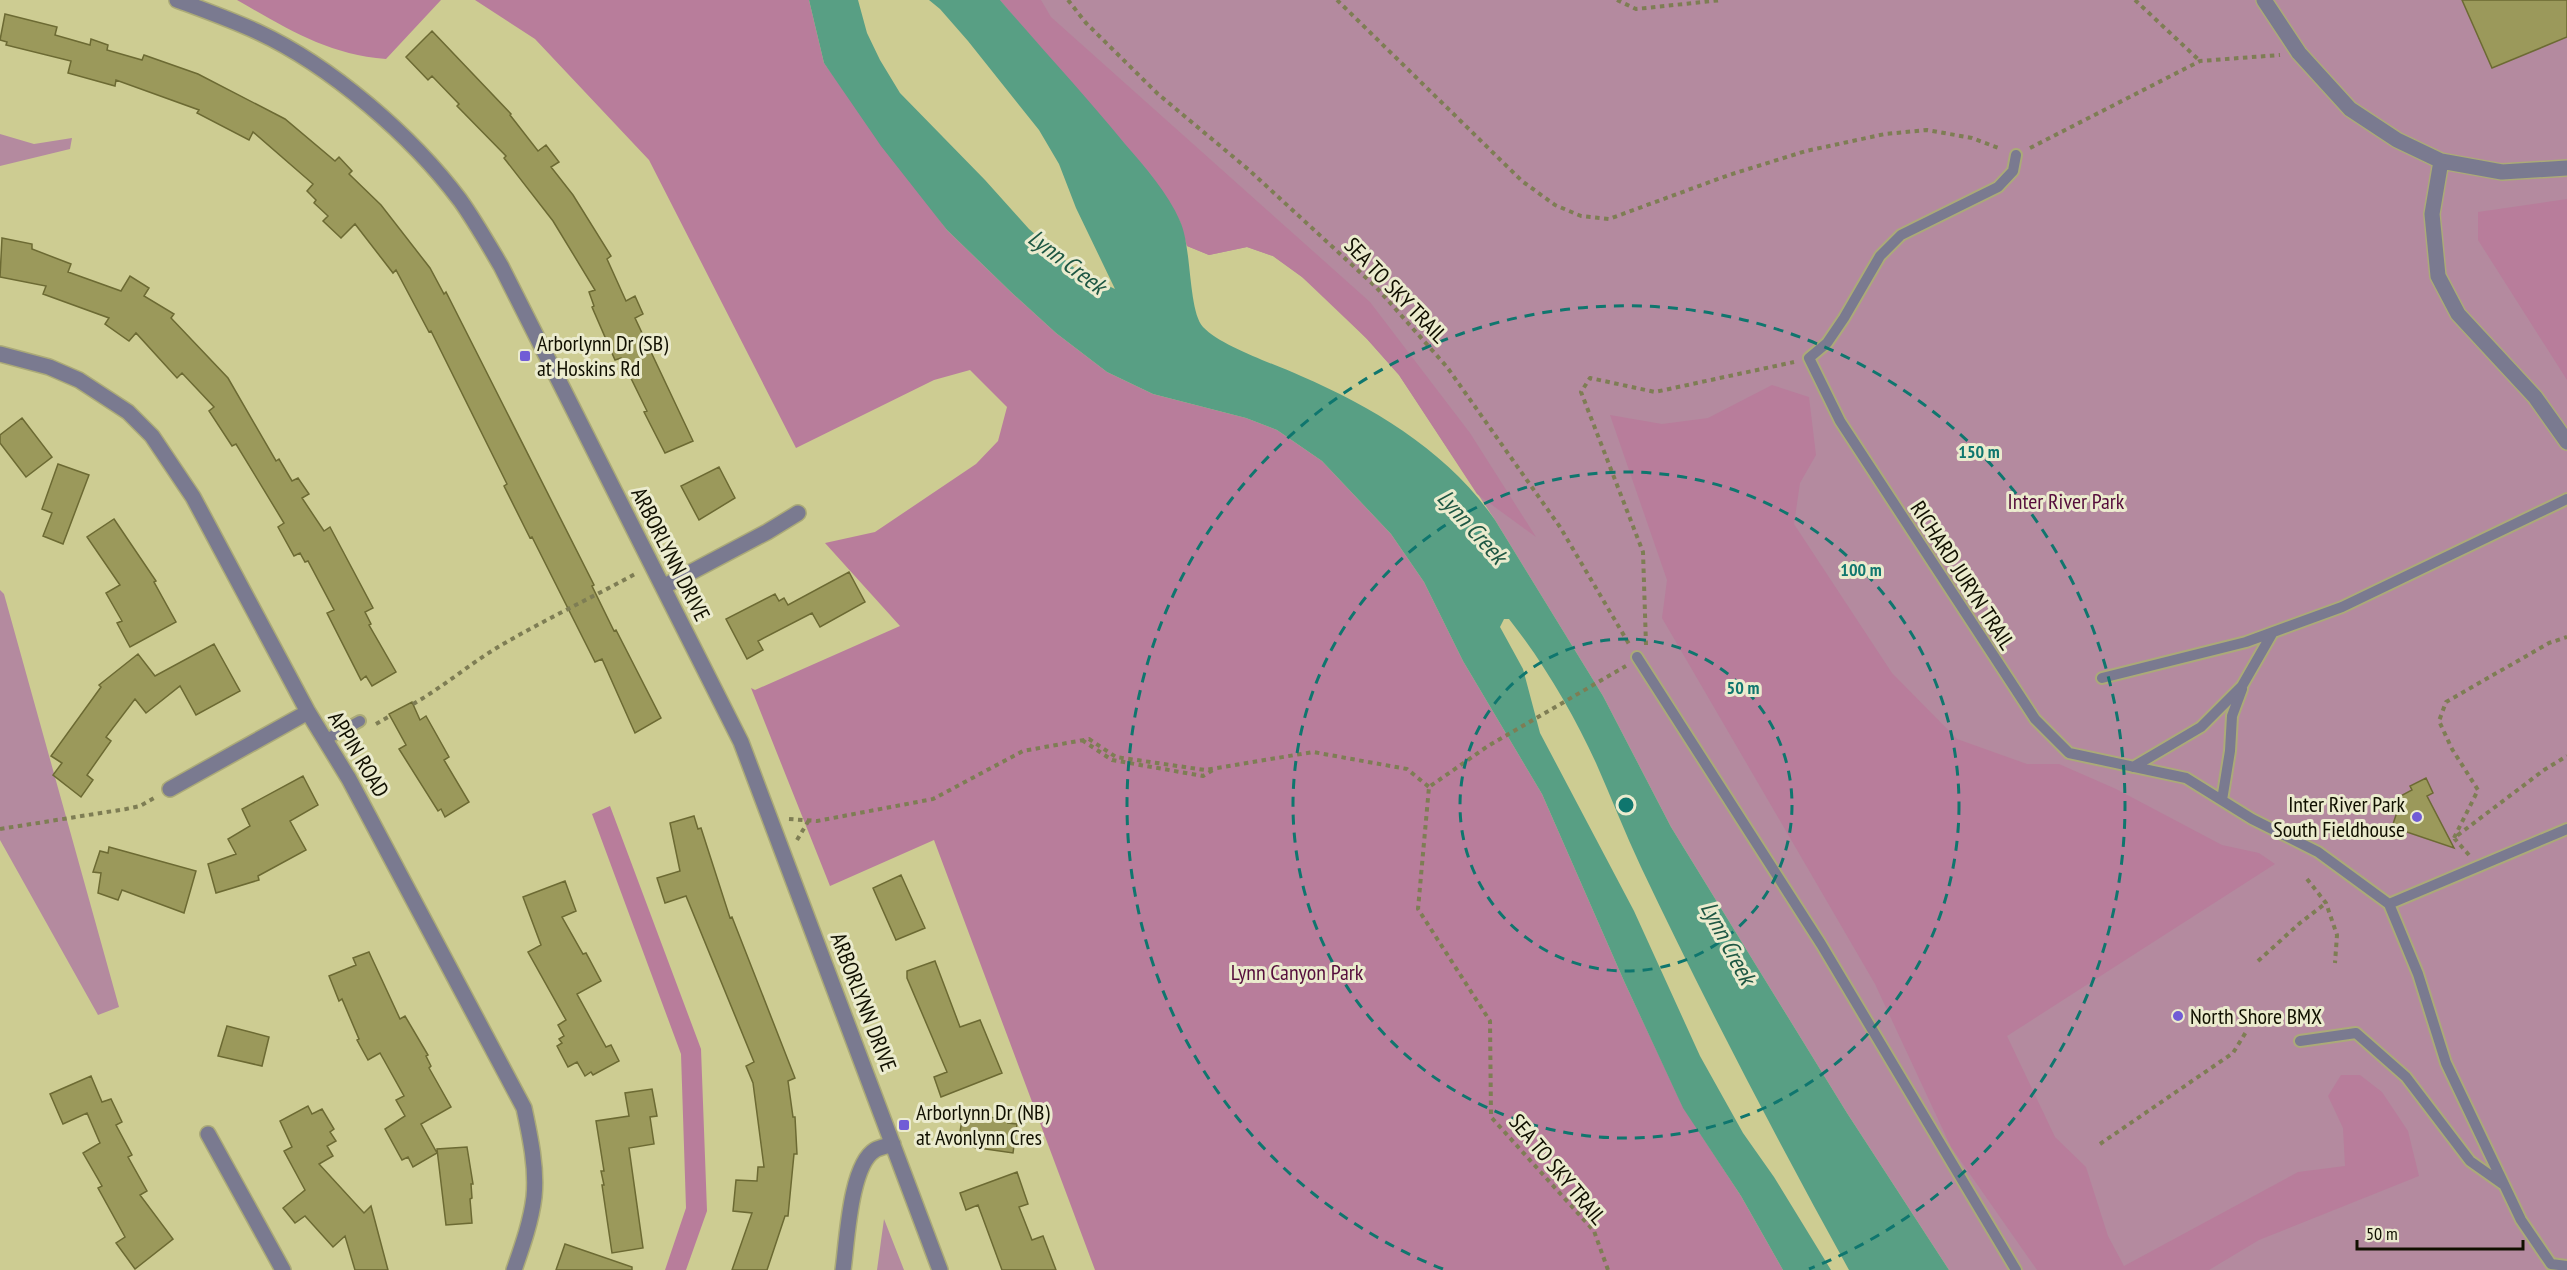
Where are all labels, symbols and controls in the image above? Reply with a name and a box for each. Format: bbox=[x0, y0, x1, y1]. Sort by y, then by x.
water label: Lynn Creek bbox=[1022, 222, 1115, 303]
street label: SEA TO SKY TRAIL bbox=[1339, 231, 1453, 349]
place label: Arborlynn Dr (SB) at Hoskins Rd bbox=[537, 329, 669, 382]
marker: Arborlynn Dr (SB) at Hoskins Rd bbox=[518, 349, 532, 363]
text: 150 m bbox=[1958, 440, 2000, 463]
street label: ARBORLYNN DRIVE bbox=[625, 482, 717, 626]
water label: Lynn Creek bbox=[1431, 483, 1516, 572]
park label: Inter River Park bbox=[2008, 487, 2125, 515]
street label: RICHARD JURYN TRAIL bbox=[1905, 495, 2021, 655]
text: 100 m bbox=[1840, 558, 1882, 581]
text: 50 m bbox=[1727, 676, 1759, 699]
street label: APPIN ROAD bbox=[322, 706, 396, 802]
place label: Inter River Park South Fieldhouse bbox=[2273, 790, 2405, 843]
centre of rings bbox=[1616, 795, 1636, 815]
marker: Inter River Park South Fieldhouse bbox=[2410, 810, 2424, 824]
water label: Lynn Creek bbox=[1694, 896, 1764, 992]
street label: ARBORLYNN DRIVE bbox=[825, 929, 903, 1075]
park label: Lynn Canyon Park bbox=[1231, 958, 1364, 986]
place label: North Shore BMX bbox=[2190, 1002, 2322, 1030]
marker: North Shore BMX bbox=[2171, 1009, 2185, 1023]
place label: Arborlynn Dr (NB) at Avonlynn Cres bbox=[916, 1098, 1050, 1151]
street label: SEA TO SKY TRAIL bbox=[1503, 1108, 1613, 1230]
marker: Arborlynn Dr (NB) at Avonlynn Cres bbox=[897, 1118, 911, 1132]
scale bar bbox=[2357, 1213, 2524, 1251]
text: 50 m bbox=[2366, 1222, 2398, 1245]

